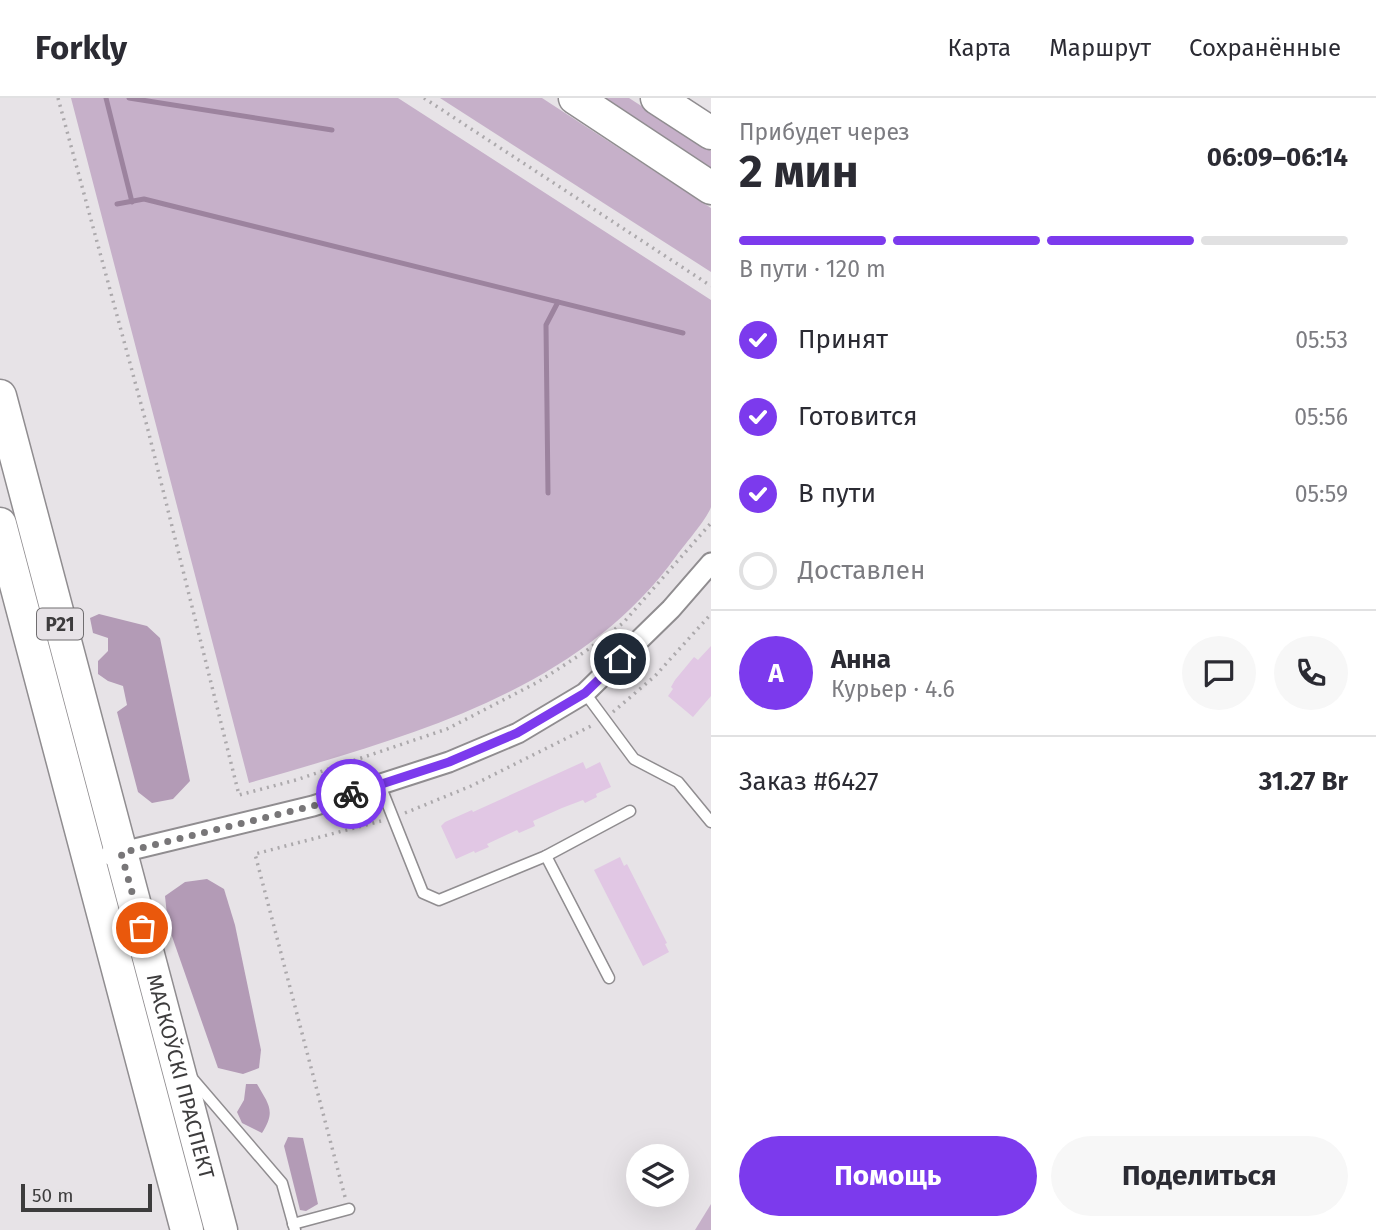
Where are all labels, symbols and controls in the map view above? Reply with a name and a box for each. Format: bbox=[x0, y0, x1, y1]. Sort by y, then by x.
text: Forkly bbox=[35, 28, 127, 68]
text: Карта bbox=[948, 34, 1011, 62]
text: Маршрут bbox=[1049, 34, 1151, 62]
text: Сохранённые bbox=[1189, 34, 1341, 62]
text: Прибудет через bbox=[739, 118, 910, 146]
text: 06:09–06:14 bbox=[1207, 142, 1348, 173]
text: 2 мин bbox=[739, 144, 859, 199]
text: В пути · 120 m bbox=[739, 255, 886, 283]
icon: check bbox=[739, 321, 777, 359]
text: Принят bbox=[798, 324, 888, 355]
text: 05:53 bbox=[1295, 326, 1348, 354]
icon: check bbox=[739, 398, 777, 436]
text: Готовится bbox=[798, 401, 918, 432]
text: 05:56 bbox=[1294, 403, 1348, 431]
icon: check bbox=[739, 475, 777, 513]
text: В пути bbox=[798, 478, 876, 509]
text: 05:59 bbox=[1295, 480, 1348, 508]
text: Доставлен bbox=[798, 555, 925, 586]
road number: Р21 bbox=[37, 608, 83, 639]
pin bbox=[590, 629, 650, 689]
button: chat bbox=[1182, 636, 1256, 710]
button: phone bbox=[1274, 636, 1348, 710]
icon: home bbox=[601, 640, 639, 678]
text: Анна bbox=[831, 644, 891, 675]
text: А bbox=[768, 658, 784, 689]
text: Курьер · 4.6 bbox=[831, 675, 955, 703]
courier bbox=[316, 759, 386, 829]
text: Заказ #6427 bbox=[739, 766, 879, 797]
text: 31.27 Br bbox=[1259, 766, 1348, 797]
icon: bike bbox=[332, 775, 370, 813]
pin bbox=[112, 898, 172, 958]
icon: bag bbox=[123, 909, 161, 947]
street label: МАСКОЎСКІ ПРАСПЕКТ bbox=[141, 971, 220, 1182]
button: Помощь bbox=[739, 1136, 1037, 1216]
button: Поделиться bbox=[1051, 1136, 1348, 1216]
map controls bbox=[626, 1144, 689, 1207]
button: layers bbox=[626, 1144, 689, 1207]
scale bar bbox=[21, 1181, 152, 1213]
text: 50 m bbox=[32, 1184, 73, 1207]

